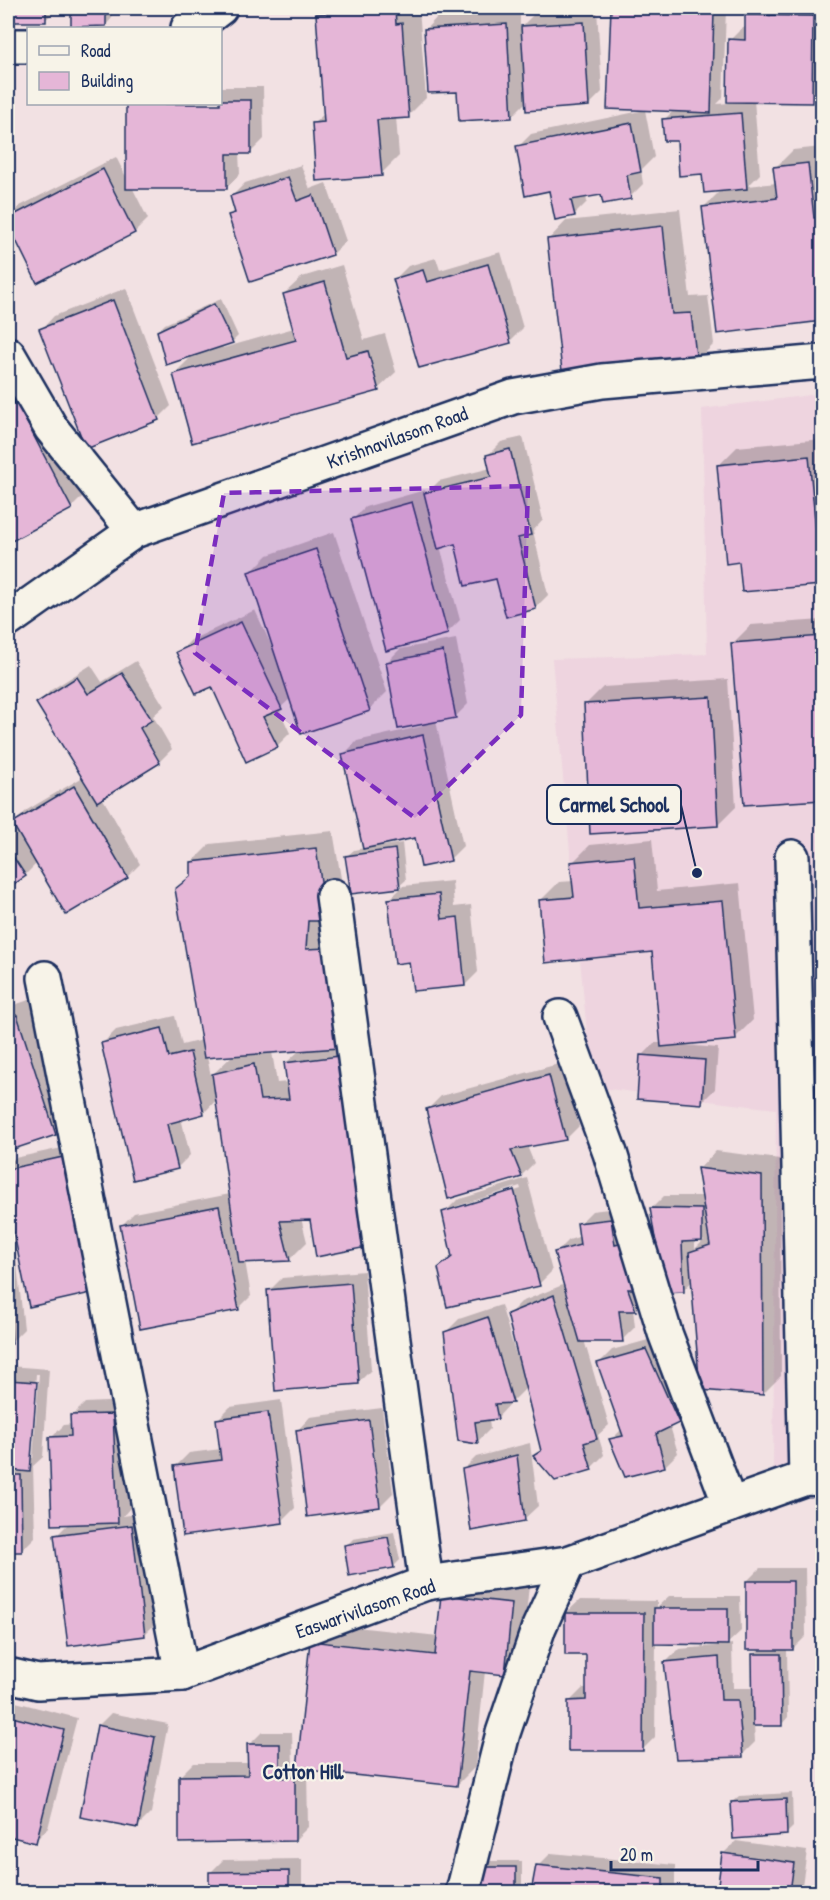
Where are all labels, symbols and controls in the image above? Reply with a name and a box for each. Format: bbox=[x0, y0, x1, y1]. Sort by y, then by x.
legend bbox=[27, 27, 222, 105]
text: Road bbox=[81, 38, 111, 63]
text: Building bbox=[81, 68, 133, 93]
street label: Krishnavilasom Road bbox=[323, 399, 471, 475]
callout: Carmel School bbox=[547, 785, 681, 824]
text: Carmel School bbox=[559, 790, 669, 819]
street label: Easwarivilasom Road bbox=[292, 1571, 439, 1645]
district label: Cotton Hill bbox=[263, 1757, 344, 1786]
scale bar bbox=[611, 1834, 758, 1872]
text: 20 m bbox=[620, 1842, 653, 1867]

